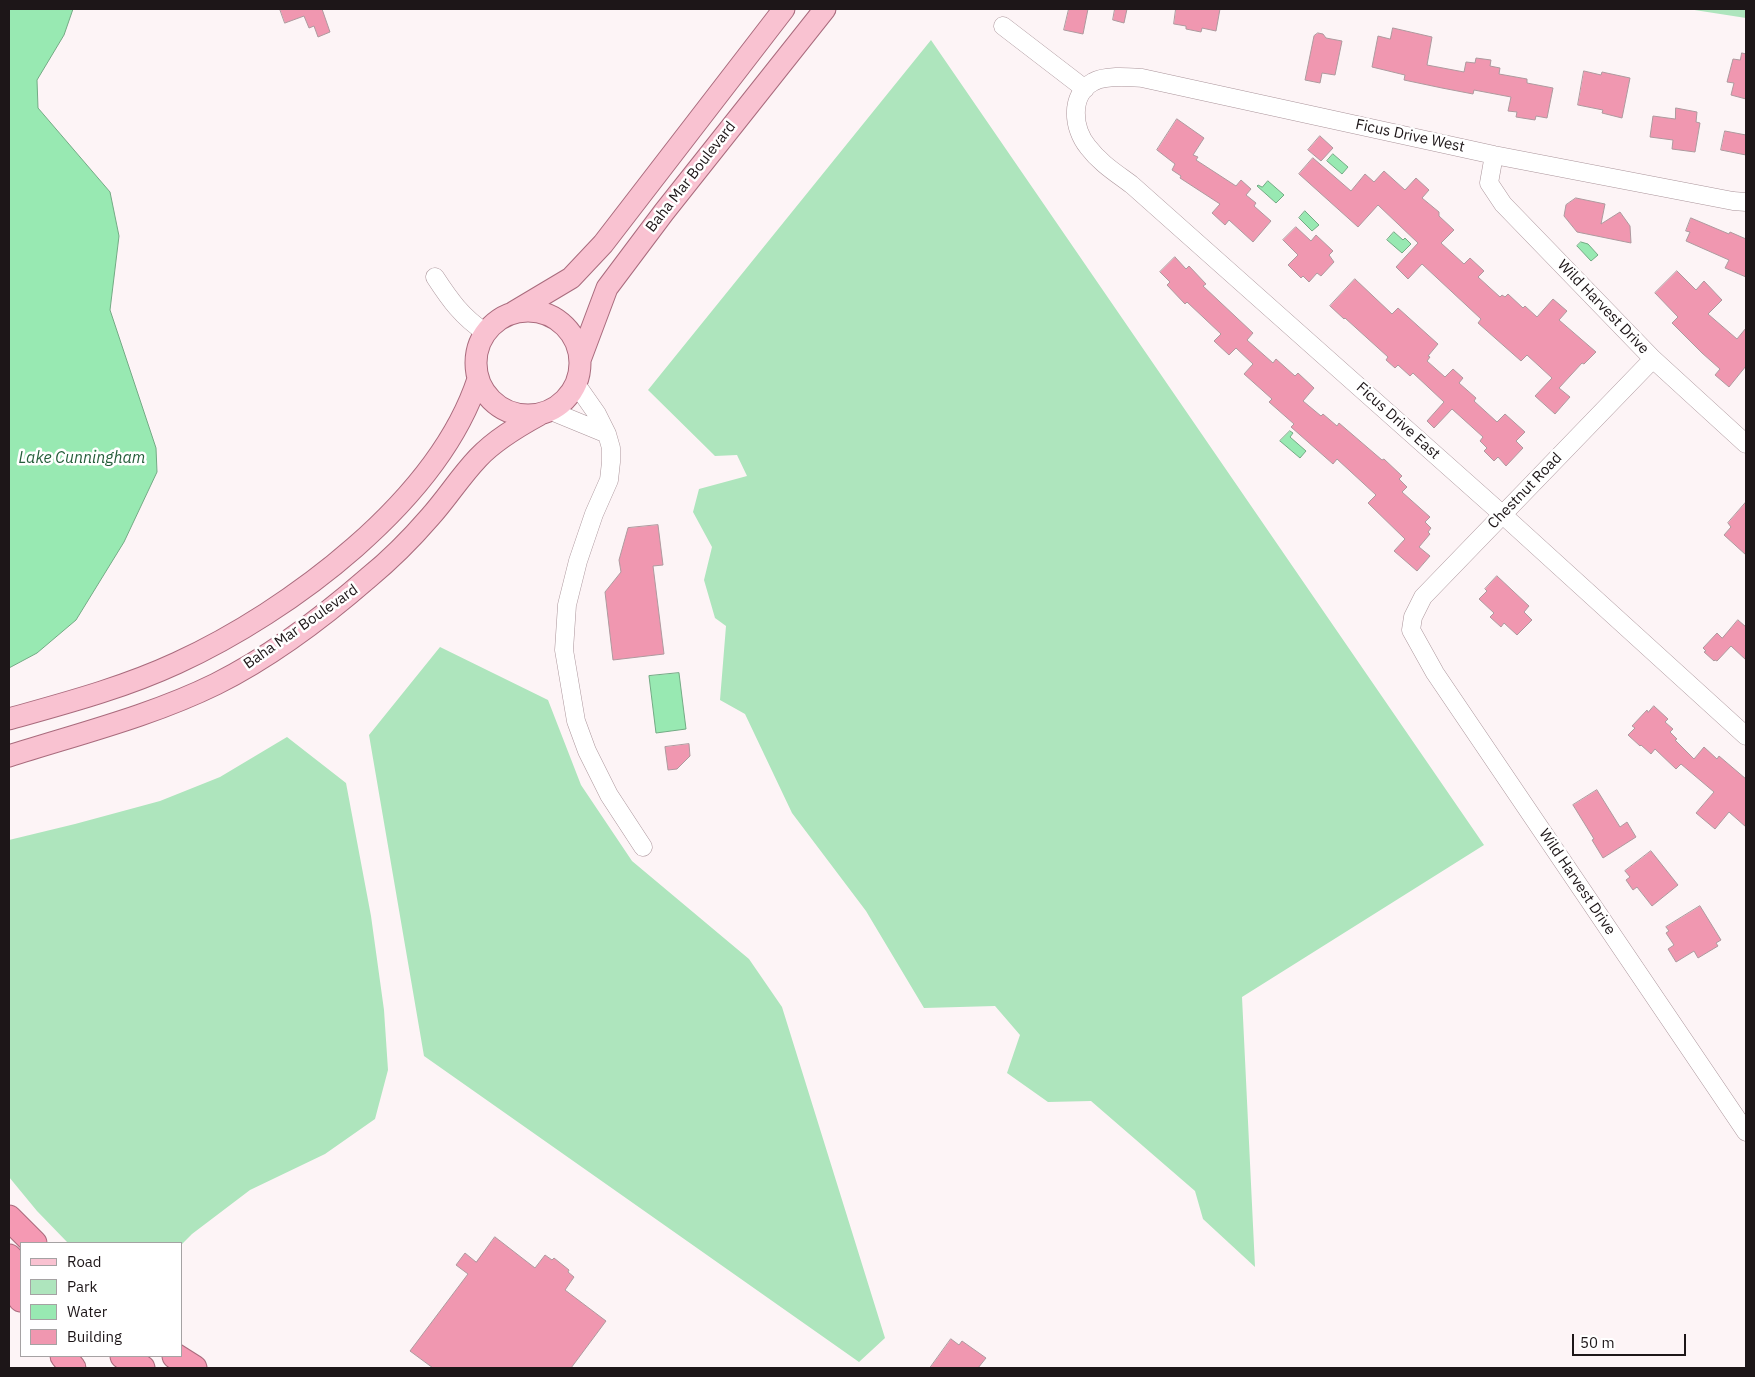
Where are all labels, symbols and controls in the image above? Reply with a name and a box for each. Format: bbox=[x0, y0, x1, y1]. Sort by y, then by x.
street label: Ficus Drive West bbox=[1354, 116, 1466, 156]
street label: Baha Mar Boulevard bbox=[642, 118, 740, 236]
street label: Wild Harvest Drive bbox=[1553, 256, 1653, 358]
street label: Ficus Drive East bbox=[1352, 379, 1444, 463]
water label: Lake Cunningham bbox=[19, 448, 145, 468]
street label: Chestnut Road bbox=[1484, 449, 1566, 533]
street label: Baha Mar Boulevard bbox=[240, 581, 362, 673]
street label: Wild Harvest Drive bbox=[1535, 826, 1619, 938]
legend bbox=[20, 1242, 182, 1357]
text: Road bbox=[67, 1252, 102, 1271]
text: Park bbox=[67, 1277, 97, 1296]
text: Water bbox=[67, 1302, 107, 1321]
scale bar bbox=[1575, 1324, 1689, 1356]
text: Building bbox=[67, 1327, 122, 1346]
text: 50 m bbox=[1580, 1333, 1615, 1352]

